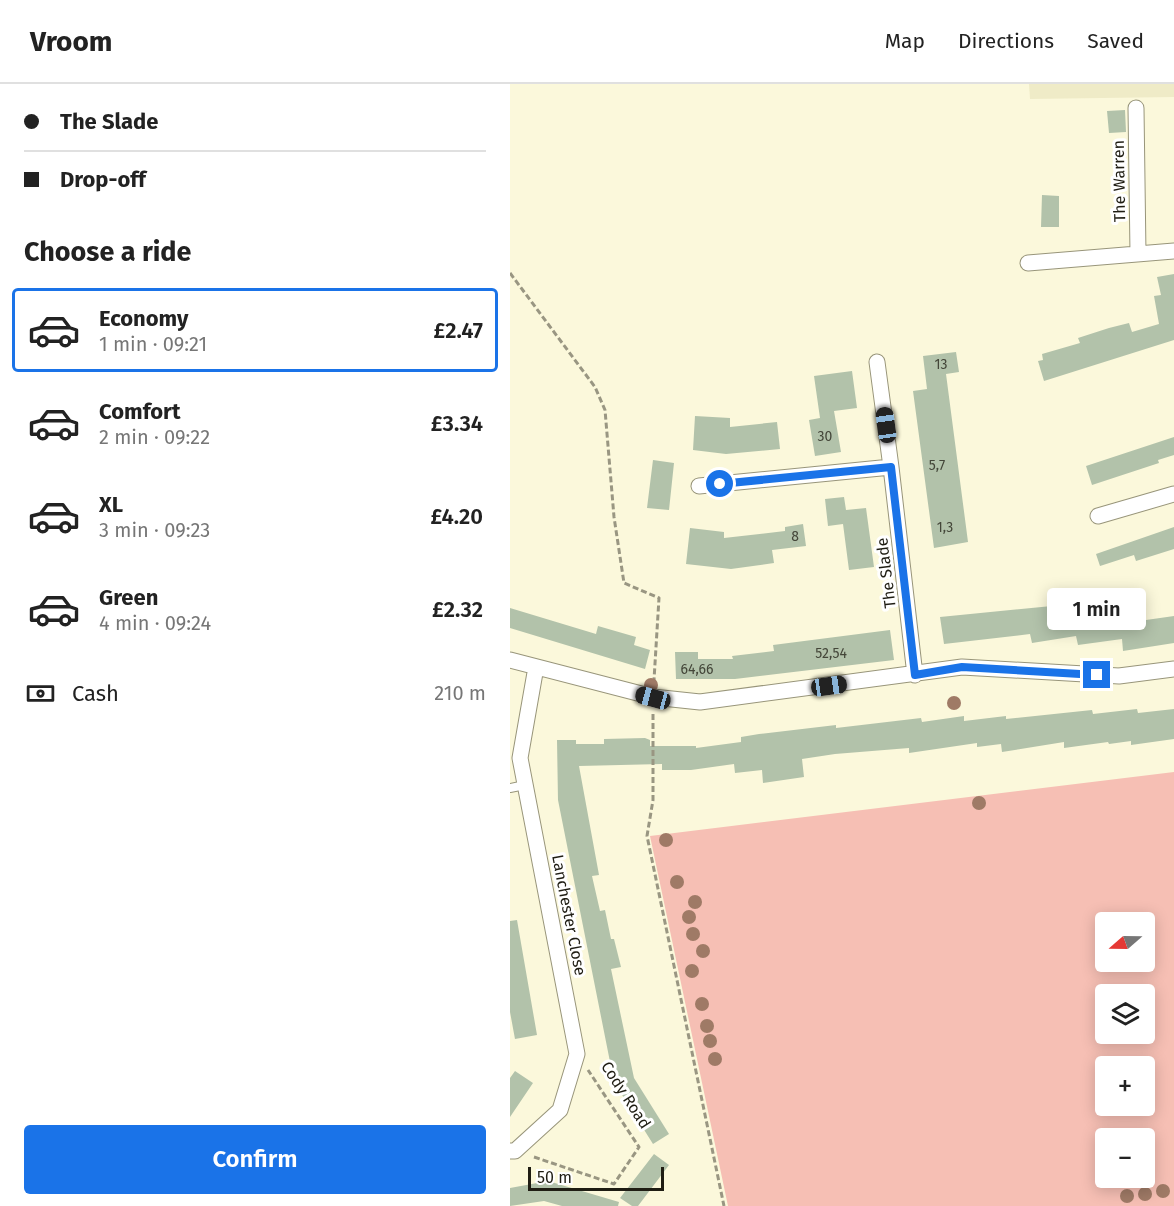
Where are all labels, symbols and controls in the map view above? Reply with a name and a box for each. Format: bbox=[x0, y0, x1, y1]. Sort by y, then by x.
text: Vroom bbox=[30, 25, 112, 58]
text: Map bbox=[885, 28, 925, 54]
text: Directions bbox=[958, 28, 1054, 54]
text: Saved bbox=[1087, 28, 1144, 54]
text: The Slade bbox=[60, 108, 158, 135]
street label: The Warren bbox=[1109, 140, 1129, 222]
text: Drop-off bbox=[60, 166, 146, 193]
text: Choose a ride bbox=[24, 236, 191, 268]
icon: car bbox=[27, 303, 81, 357]
text: Economy bbox=[99, 305, 188, 332]
text: £2.47 bbox=[433, 317, 483, 344]
text: 1 min · 09:21 bbox=[99, 332, 207, 356]
house number: 13 bbox=[934, 356, 948, 373]
icon: car bbox=[27, 396, 81, 450]
text: Comfort bbox=[99, 398, 180, 425]
car bbox=[875, 406, 897, 444]
text: £3.34 bbox=[431, 410, 483, 437]
text: 2 min · 09:22 bbox=[99, 425, 210, 449]
house number: 30 bbox=[818, 428, 833, 445]
house number: 5,7 bbox=[929, 457, 945, 474]
route start bbox=[706, 470, 733, 497]
icon: car bbox=[27, 489, 81, 543]
text: XL bbox=[99, 491, 123, 518]
text: £4.20 bbox=[430, 503, 483, 530]
text: 3 min · 09:23 bbox=[99, 518, 210, 542]
house number: 1,3 bbox=[937, 519, 953, 536]
house number: 8 bbox=[791, 528, 799, 545]
street label: The Slade bbox=[872, 537, 900, 609]
icon: car bbox=[27, 582, 81, 636]
text: Green bbox=[99, 584, 158, 611]
callout: 1 min bbox=[1048, 588, 1146, 630]
text: £2.32 bbox=[432, 596, 483, 623]
text: 1 min bbox=[1072, 597, 1121, 621]
text: 4 min · 09:24 bbox=[99, 611, 211, 635]
house number: 52,54 bbox=[815, 645, 847, 662]
house number: 64,66 bbox=[680, 661, 714, 678]
route end bbox=[1083, 661, 1110, 688]
car bbox=[810, 675, 848, 697]
icon: cash bbox=[24, 677, 57, 710]
text: Cash bbox=[72, 680, 119, 707]
text: 210 m bbox=[434, 681, 486, 705]
car bbox=[633, 685, 673, 711]
street label: Lanchester Close bbox=[548, 853, 590, 977]
north arrow bbox=[1095, 912, 1155, 972]
map controls bbox=[1095, 912, 1155, 1188]
button: layers bbox=[1095, 984, 1155, 1044]
button: + bbox=[1095, 1056, 1155, 1116]
street label: Cody Road bbox=[597, 1058, 655, 1132]
button: Confirm bbox=[24, 1125, 486, 1194]
button: − bbox=[1095, 1128, 1155, 1188]
scale bar bbox=[528, 1164, 664, 1192]
text: 50 m bbox=[537, 1168, 572, 1187]

